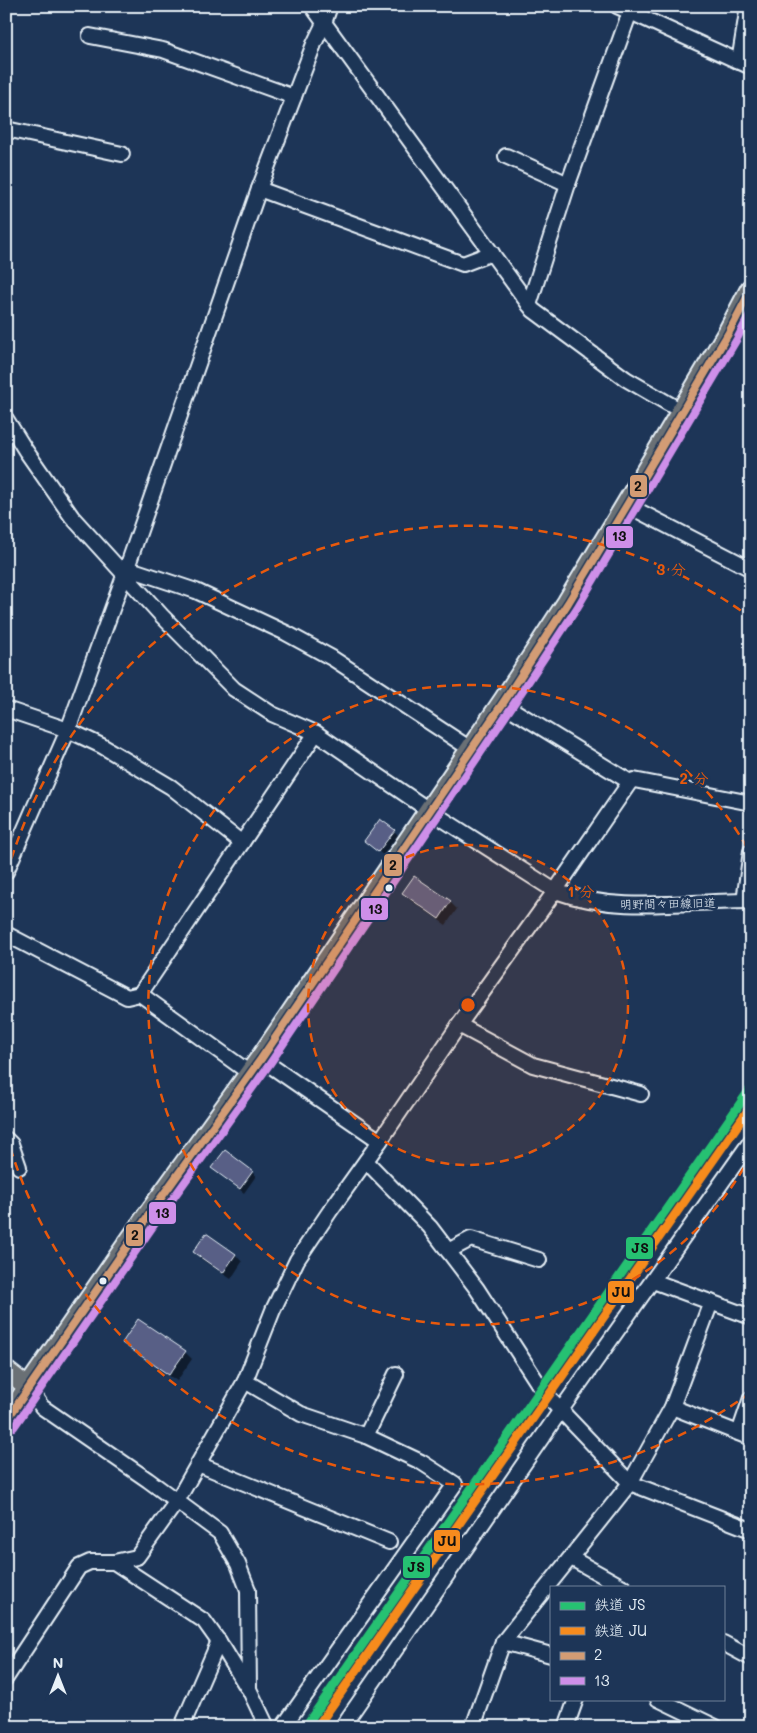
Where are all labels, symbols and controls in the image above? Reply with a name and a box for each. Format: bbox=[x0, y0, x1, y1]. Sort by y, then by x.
line badge: 2 bbox=[629, 474, 648, 498]
text: 2 bbox=[634, 476, 642, 495]
line badge: 13 bbox=[605, 525, 634, 549]
text: 13 bbox=[612, 526, 626, 545]
text: 3 分 bbox=[656, 559, 686, 579]
text: 2 分 bbox=[680, 768, 708, 788]
line badge: 2 bbox=[383, 853, 403, 877]
text: 2 bbox=[389, 855, 397, 874]
text: 1 分 bbox=[567, 881, 595, 901]
unlabelled marker bbox=[384, 883, 394, 893]
street label: 明野間々田線旧道 bbox=[620, 894, 716, 912]
line badge: 13 bbox=[360, 897, 389, 921]
text: 13 bbox=[368, 899, 382, 918]
centre of rings bbox=[459, 996, 477, 1014]
line badge: 13 bbox=[148, 1201, 177, 1225]
text: 13 bbox=[155, 1203, 169, 1222]
line badge: 2 bbox=[125, 1223, 144, 1247]
text: 2 bbox=[131, 1225, 139, 1244]
line badge: JS bbox=[625, 1236, 654, 1260]
text: JS bbox=[631, 1238, 649, 1257]
unlabelled marker bbox=[98, 1276, 108, 1286]
line badge: JU bbox=[607, 1280, 635, 1304]
text: JU bbox=[611, 1282, 631, 1301]
line badge: JU bbox=[433, 1529, 461, 1553]
text: JU bbox=[437, 1531, 457, 1550]
line badge: JS bbox=[402, 1555, 431, 1579]
text: JS bbox=[407, 1557, 425, 1576]
legend bbox=[550, 1586, 724, 1700]
text: 鉄道 JS bbox=[594, 1594, 645, 1614]
text: 鉄道 JU bbox=[594, 1620, 647, 1640]
text: 2 bbox=[594, 1644, 602, 1664]
north arrow bbox=[32, 1650, 82, 1700]
text: N bbox=[53, 1653, 63, 1672]
text: 13 bbox=[594, 1670, 610, 1690]

